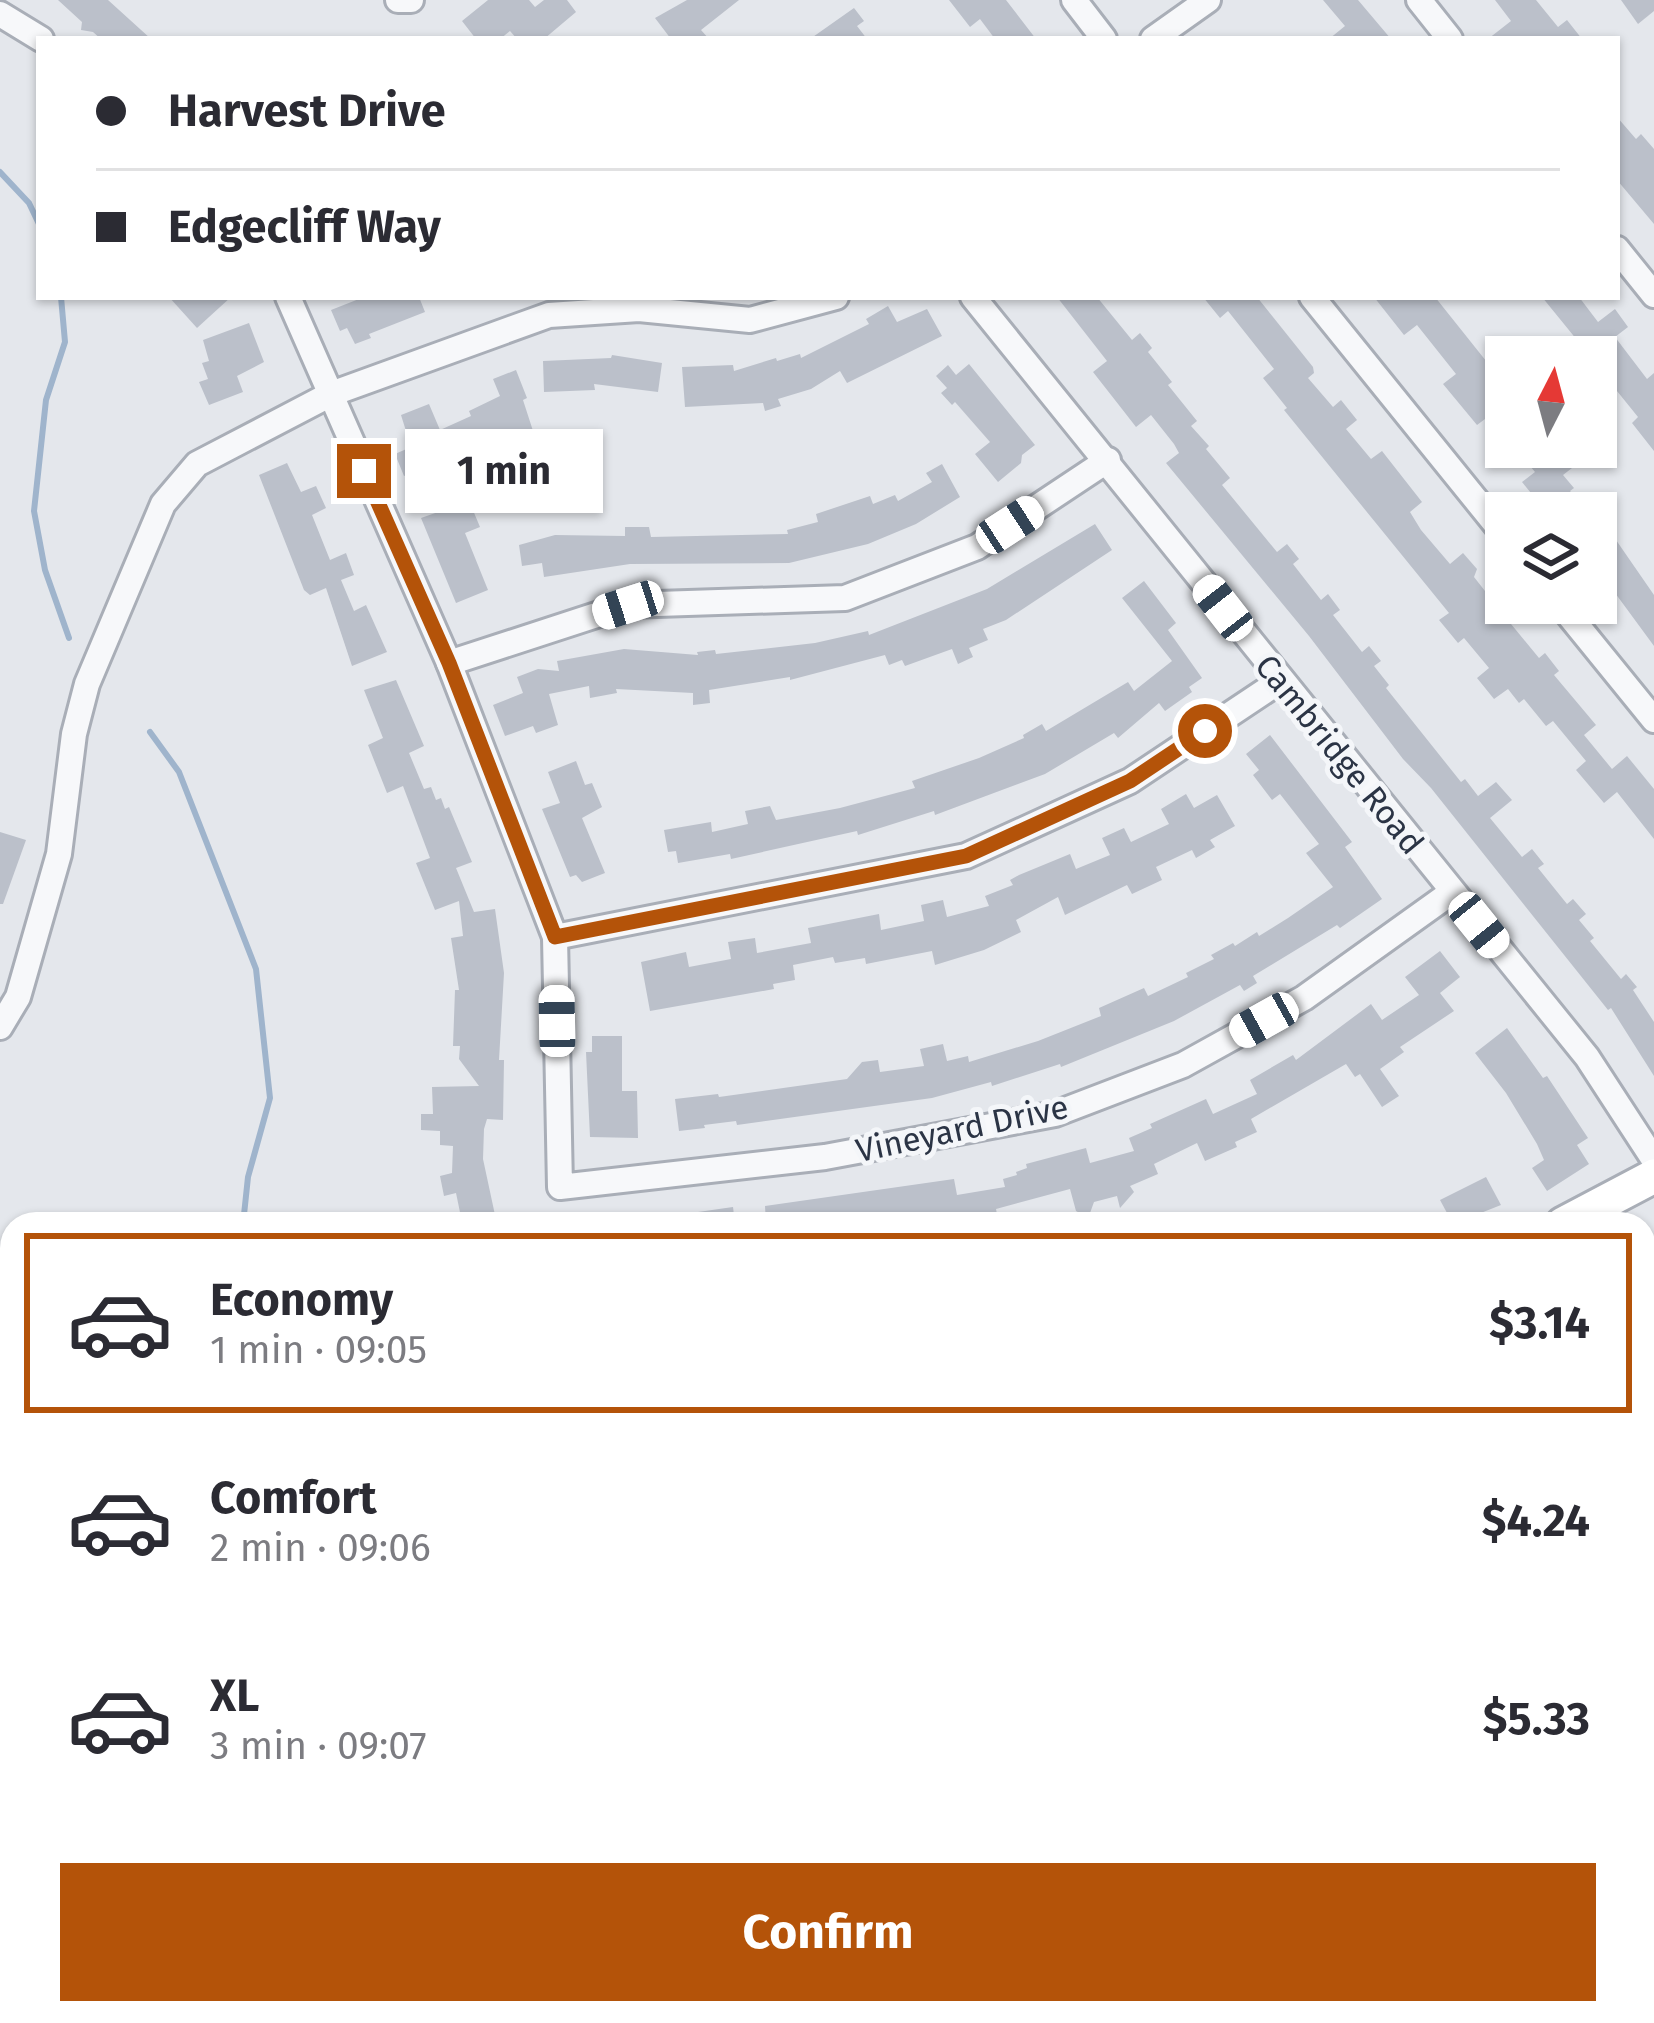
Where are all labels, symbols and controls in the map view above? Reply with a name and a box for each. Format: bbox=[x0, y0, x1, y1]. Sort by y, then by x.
text: Harvest Drive bbox=[168, 84, 446, 138]
text: Edgecliff Way bbox=[168, 200, 441, 254]
north arrow bbox=[1485, 336, 1617, 468]
map controls bbox=[1485, 336, 1617, 624]
callout: 1 min bbox=[406, 429, 604, 513]
route end bbox=[337, 444, 391, 498]
text: 1 min bbox=[457, 448, 551, 494]
car bbox=[970, 490, 1050, 560]
button: layers bbox=[1485, 492, 1617, 624]
car bbox=[1187, 569, 1259, 647]
car bbox=[588, 577, 668, 633]
street label: Cambridge Road bbox=[1247, 647, 1432, 863]
route start bbox=[1178, 704, 1232, 758]
car bbox=[1442, 886, 1516, 964]
car bbox=[538, 985, 576, 1057]
car bbox=[1224, 987, 1304, 1053]
street label: Vineyard Drive bbox=[852, 1087, 1072, 1171]
icon: car bbox=[66, 1269, 174, 1377]
text: Economy bbox=[210, 1273, 393, 1327]
text: $3.14 bbox=[1489, 1296, 1590, 1350]
text: 1 min · 09:05 bbox=[210, 1327, 427, 1373]
icon: car bbox=[66, 1467, 174, 1575]
text: Comfort bbox=[210, 1471, 377, 1525]
text: $4.24 bbox=[1482, 1494, 1590, 1548]
text: 2 min · 09:06 bbox=[210, 1525, 431, 1571]
icon: car bbox=[66, 1665, 174, 1773]
text: XL bbox=[210, 1669, 259, 1723]
text: $5.33 bbox=[1483, 1692, 1590, 1746]
text: 3 min · 09:07 bbox=[210, 1723, 427, 1769]
button: Confirm bbox=[60, 1863, 1596, 2001]

